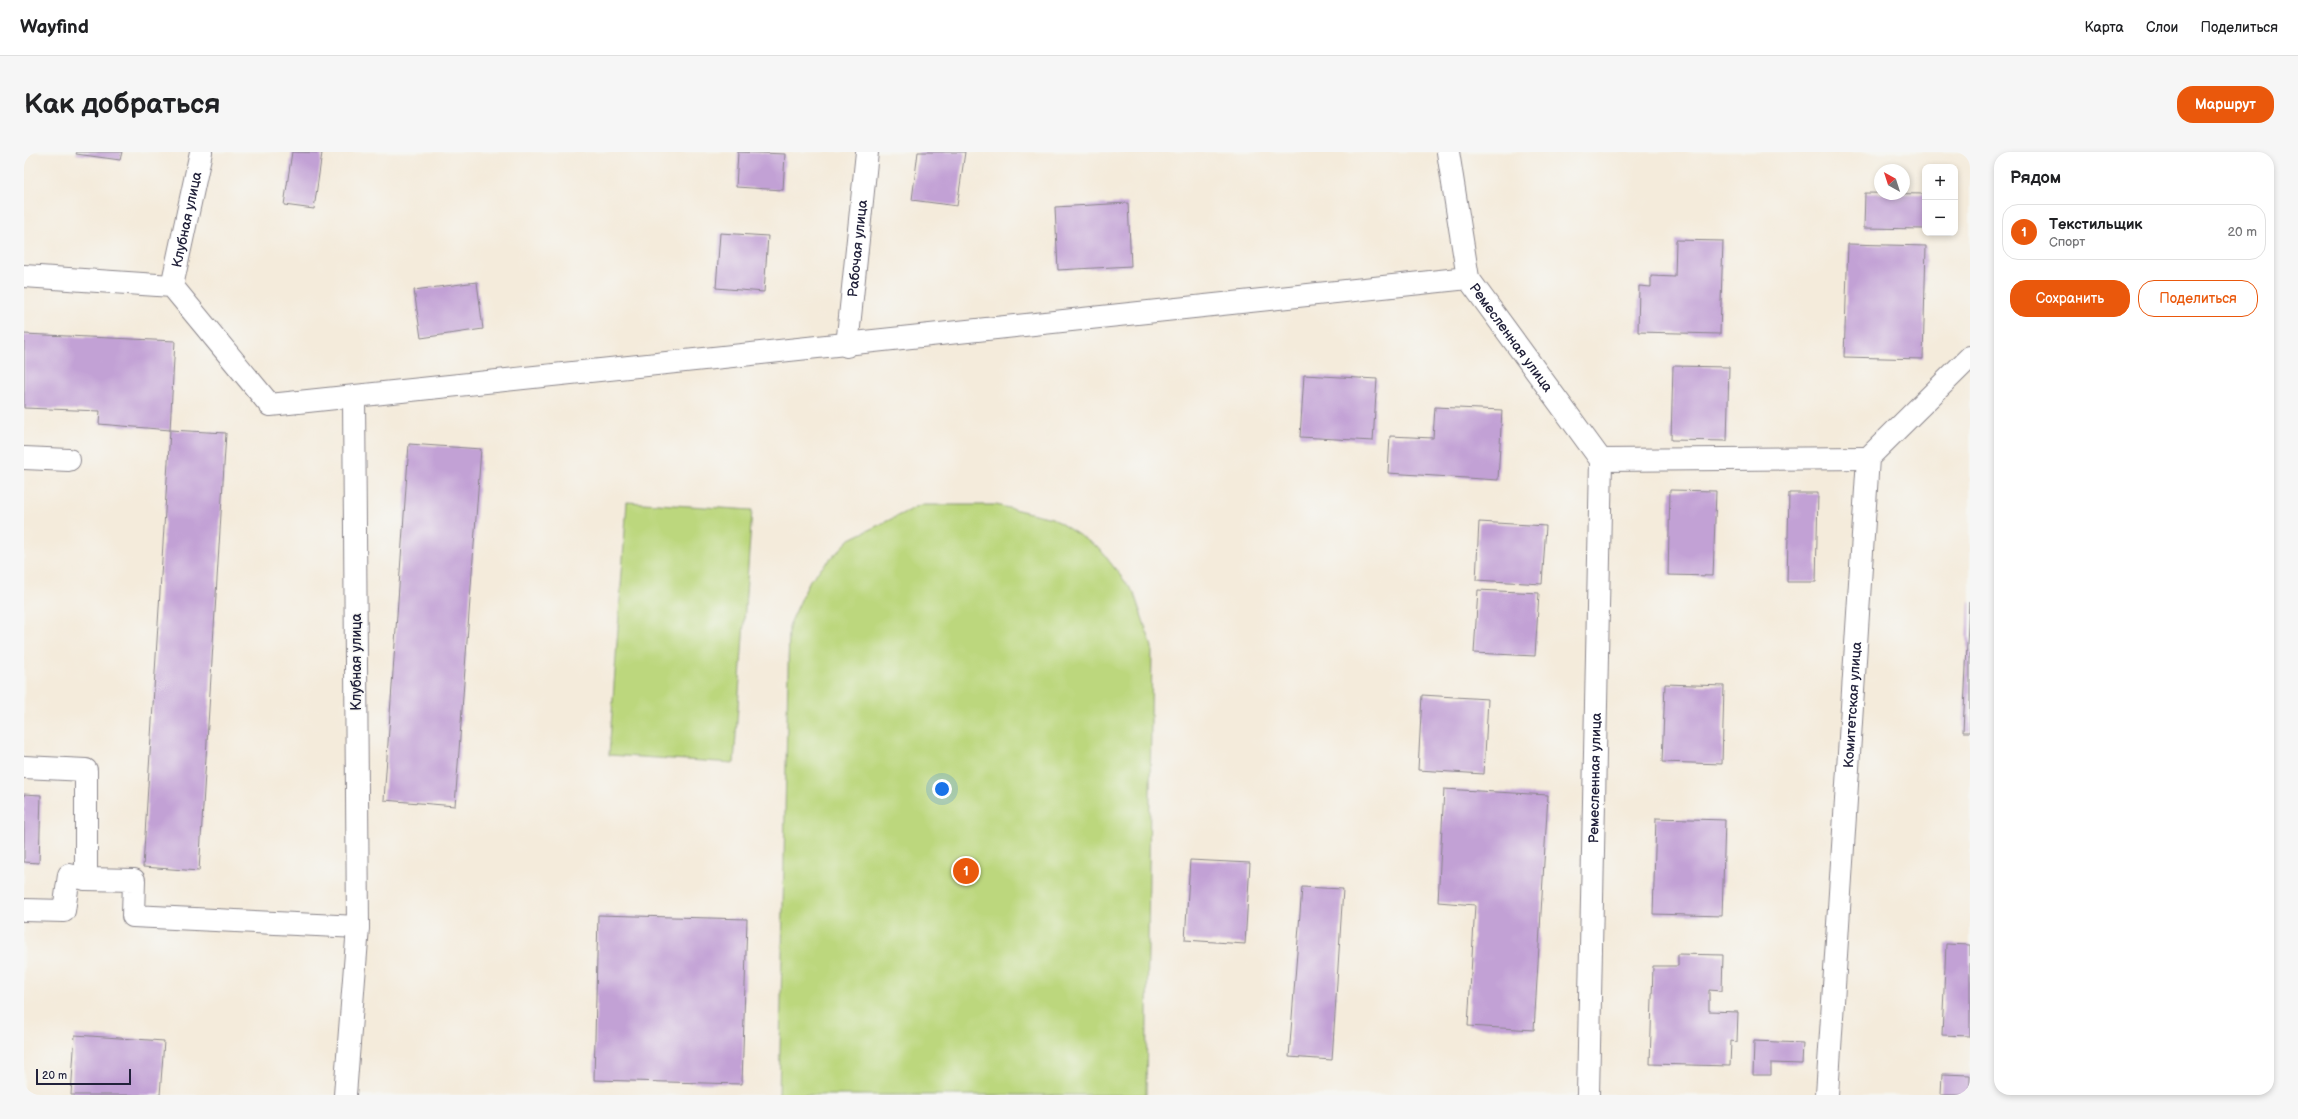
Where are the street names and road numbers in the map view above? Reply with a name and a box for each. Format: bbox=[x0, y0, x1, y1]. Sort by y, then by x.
street label: Клубная улица bbox=[168, 169, 205, 269]
street label: Рабочая улица bbox=[844, 198, 871, 298]
street label: Ремесленная улица bbox=[1466, 279, 1557, 396]
street label: Клубная улица bbox=[348, 612, 365, 711]
street label: Комитетская улица bbox=[1840, 640, 1865, 769]
street label: Ремесленная улица bbox=[1585, 712, 1604, 844]

